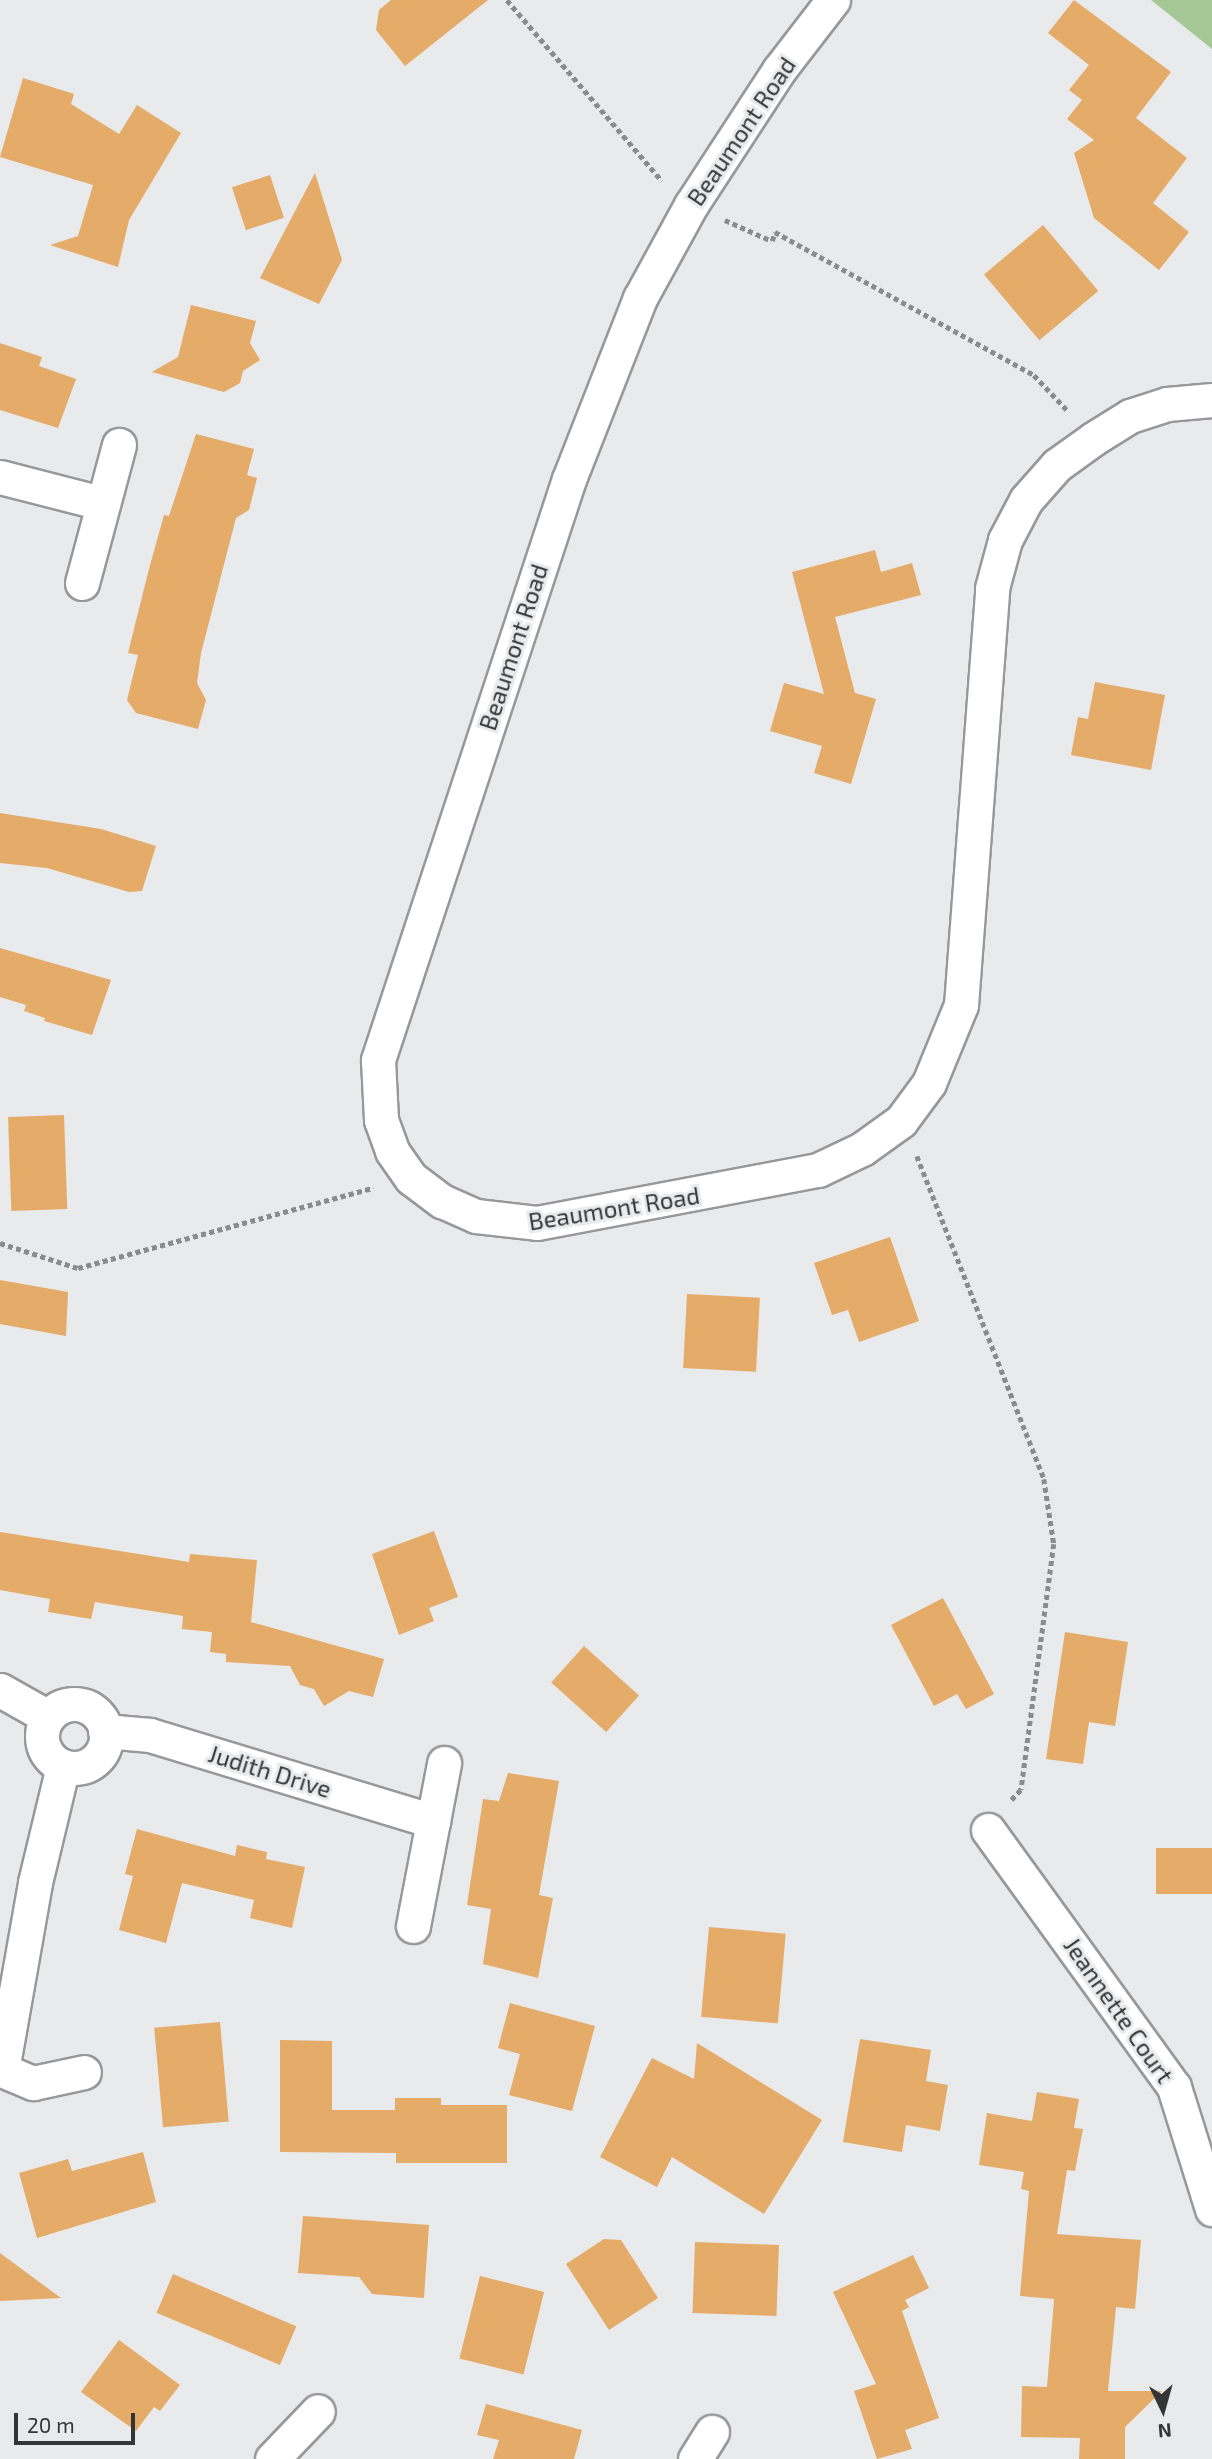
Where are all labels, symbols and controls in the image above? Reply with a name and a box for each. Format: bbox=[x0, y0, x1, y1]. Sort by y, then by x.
street label: Beaumont Road bbox=[681, 51, 801, 211]
street label: Beaumont Road bbox=[473, 560, 553, 734]
street label: Beaumont Road bbox=[526, 1180, 702, 1236]
street label: Judith Drive bbox=[205, 1739, 335, 1803]
street label: Jeannette Court bbox=[1058, 1932, 1180, 2088]
north arrow bbox=[1128, 2375, 1198, 2445]
scale bar bbox=[18, 2400, 138, 2444]
text: 20 m bbox=[27, 2412, 75, 2437]
text: N bbox=[1157, 2419, 1173, 2443]

